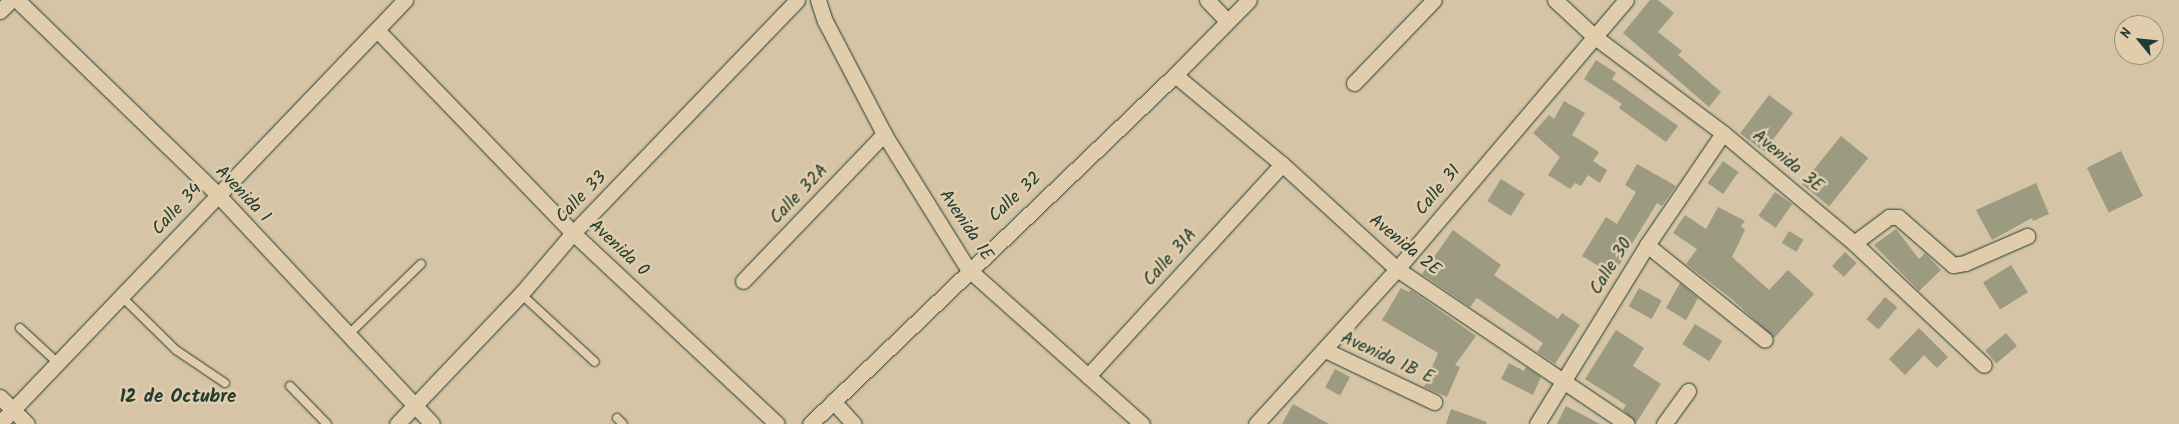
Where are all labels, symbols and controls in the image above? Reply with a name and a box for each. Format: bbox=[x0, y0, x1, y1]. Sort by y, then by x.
north arrow bbox=[2114, 15, 2164, 65]
text: N bbox=[2115, 24, 2138, 42]
street label: Avenida 3E bbox=[1747, 126, 1827, 198]
street label: Calle 32A bbox=[766, 161, 834, 229]
street label: Calle 31 bbox=[1412, 161, 1466, 221]
street label: Avenida 1 bbox=[210, 162, 274, 228]
street label: Calle 33 bbox=[552, 168, 612, 228]
street label: Calle 32 bbox=[985, 168, 1047, 228]
street label: Calle 34 bbox=[148, 179, 208, 241]
street label: Avenida 1E bbox=[933, 186, 997, 266]
street label: Avenida 2E bbox=[1364, 210, 1444, 282]
street label: Avenida 0 bbox=[584, 216, 652, 282]
street label: Calle 31A bbox=[1139, 225, 1203, 291]
street label: Calle 30 bbox=[1586, 235, 1638, 299]
street label: Avenida 1B E bbox=[1337, 328, 1437, 390]
district label: 12 de Octubre bbox=[120, 387, 236, 409]

